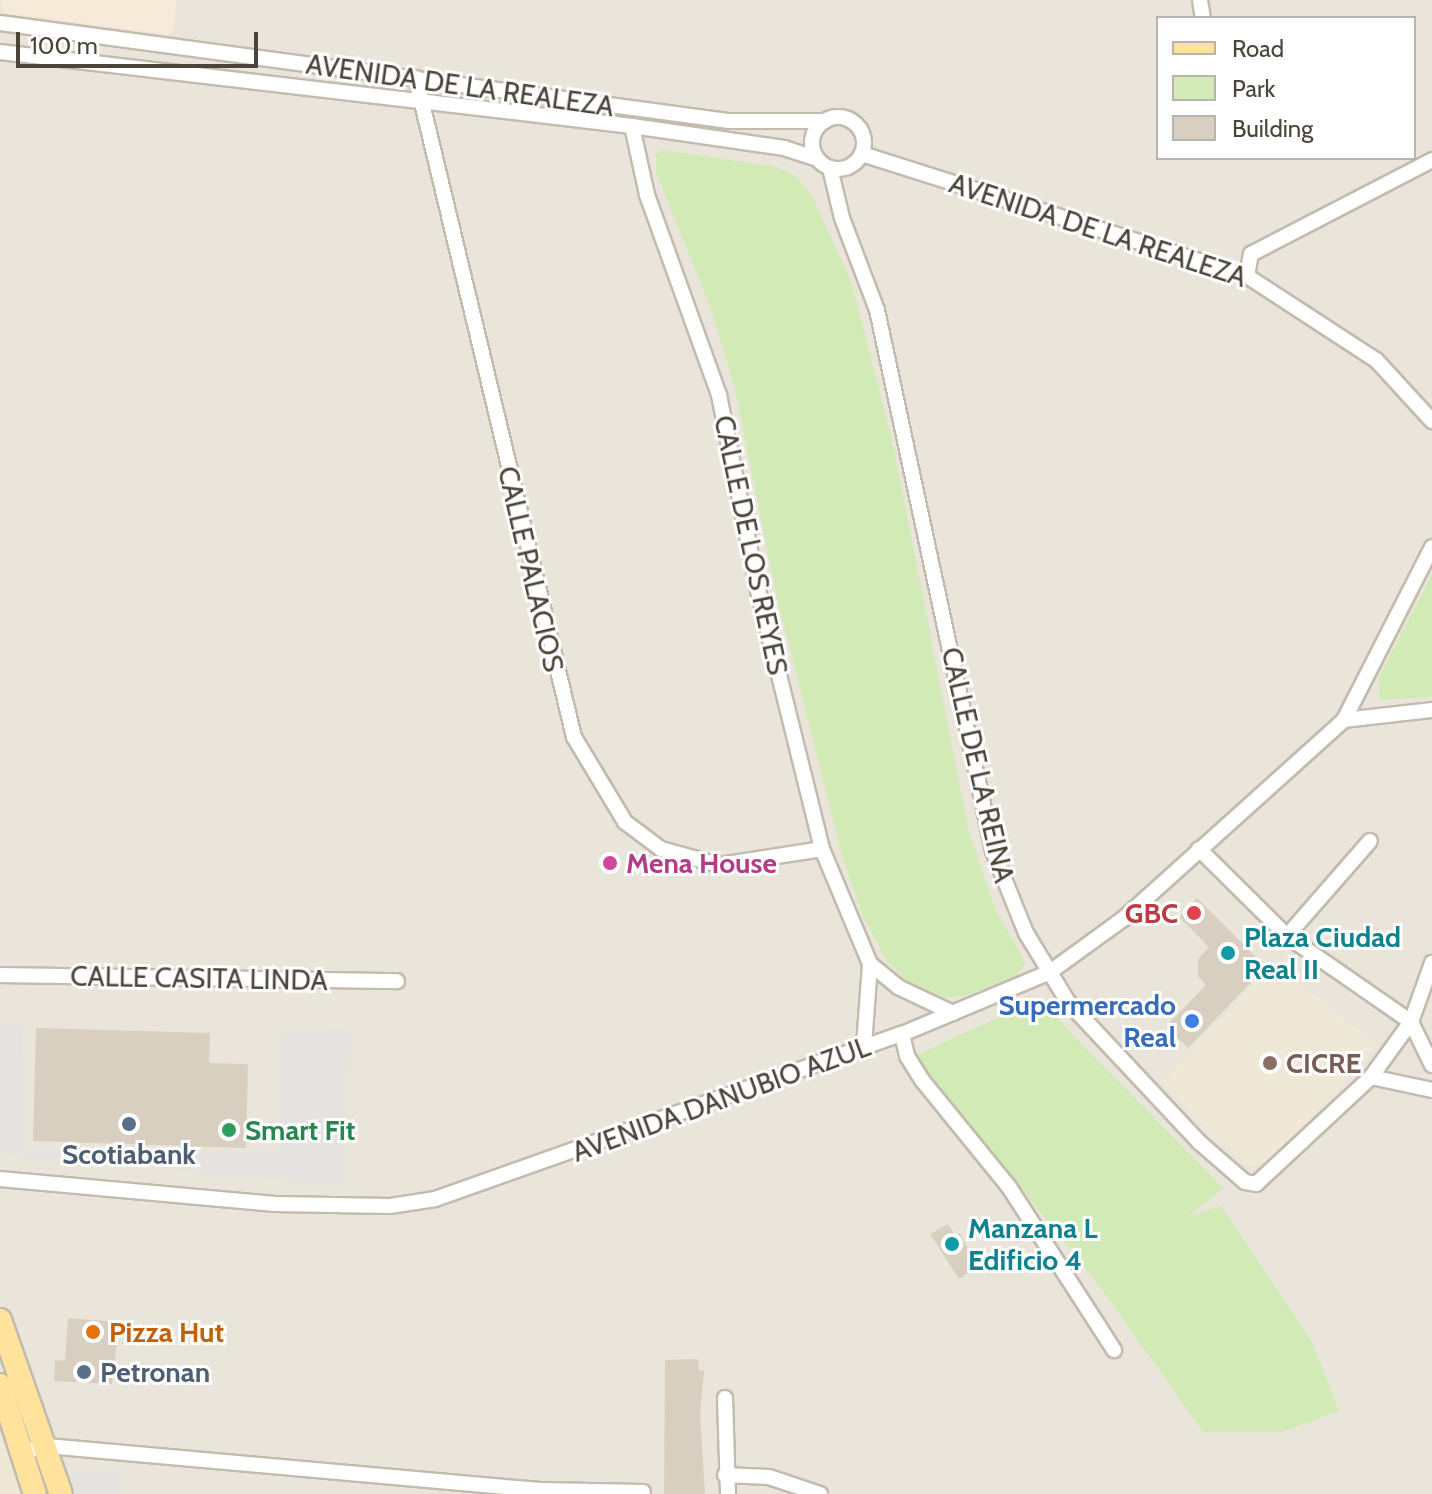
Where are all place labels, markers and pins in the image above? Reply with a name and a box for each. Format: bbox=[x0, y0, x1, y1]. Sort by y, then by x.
place label: Mena House bbox=[626, 846, 777, 880]
marker: Mena House bbox=[601, 854, 619, 872]
place label: GBC bbox=[1125, 896, 1178, 930]
marker: GBC bbox=[1185, 904, 1203, 922]
place label: Plaza Ciudad Real II bbox=[1244, 920, 1401, 986]
marker: Plaza Ciudad Real II bbox=[1219, 944, 1237, 962]
place label: Supermercado Real bbox=[998, 988, 1176, 1054]
marker: Supermercado Real bbox=[1183, 1012, 1201, 1030]
place label: CICRE bbox=[1286, 1046, 1361, 1080]
marker: CICRE bbox=[1261, 1054, 1279, 1072]
place label: Smart Fit bbox=[245, 1113, 355, 1147]
marker: Scotiabank bbox=[120, 1115, 138, 1133]
marker: Smart Fit bbox=[220, 1121, 238, 1139]
place label: Scotiabank bbox=[62, 1137, 196, 1171]
place label: Manzana L Edificio 4 bbox=[968, 1211, 1097, 1277]
marker: Manzana L Edificio 4 bbox=[943, 1235, 961, 1253]
place label: Pizza Hut bbox=[109, 1315, 224, 1349]
marker: Pizza Hut bbox=[84, 1323, 102, 1341]
place label: Petronan bbox=[100, 1355, 210, 1389]
marker: Petronan bbox=[75, 1363, 93, 1381]

